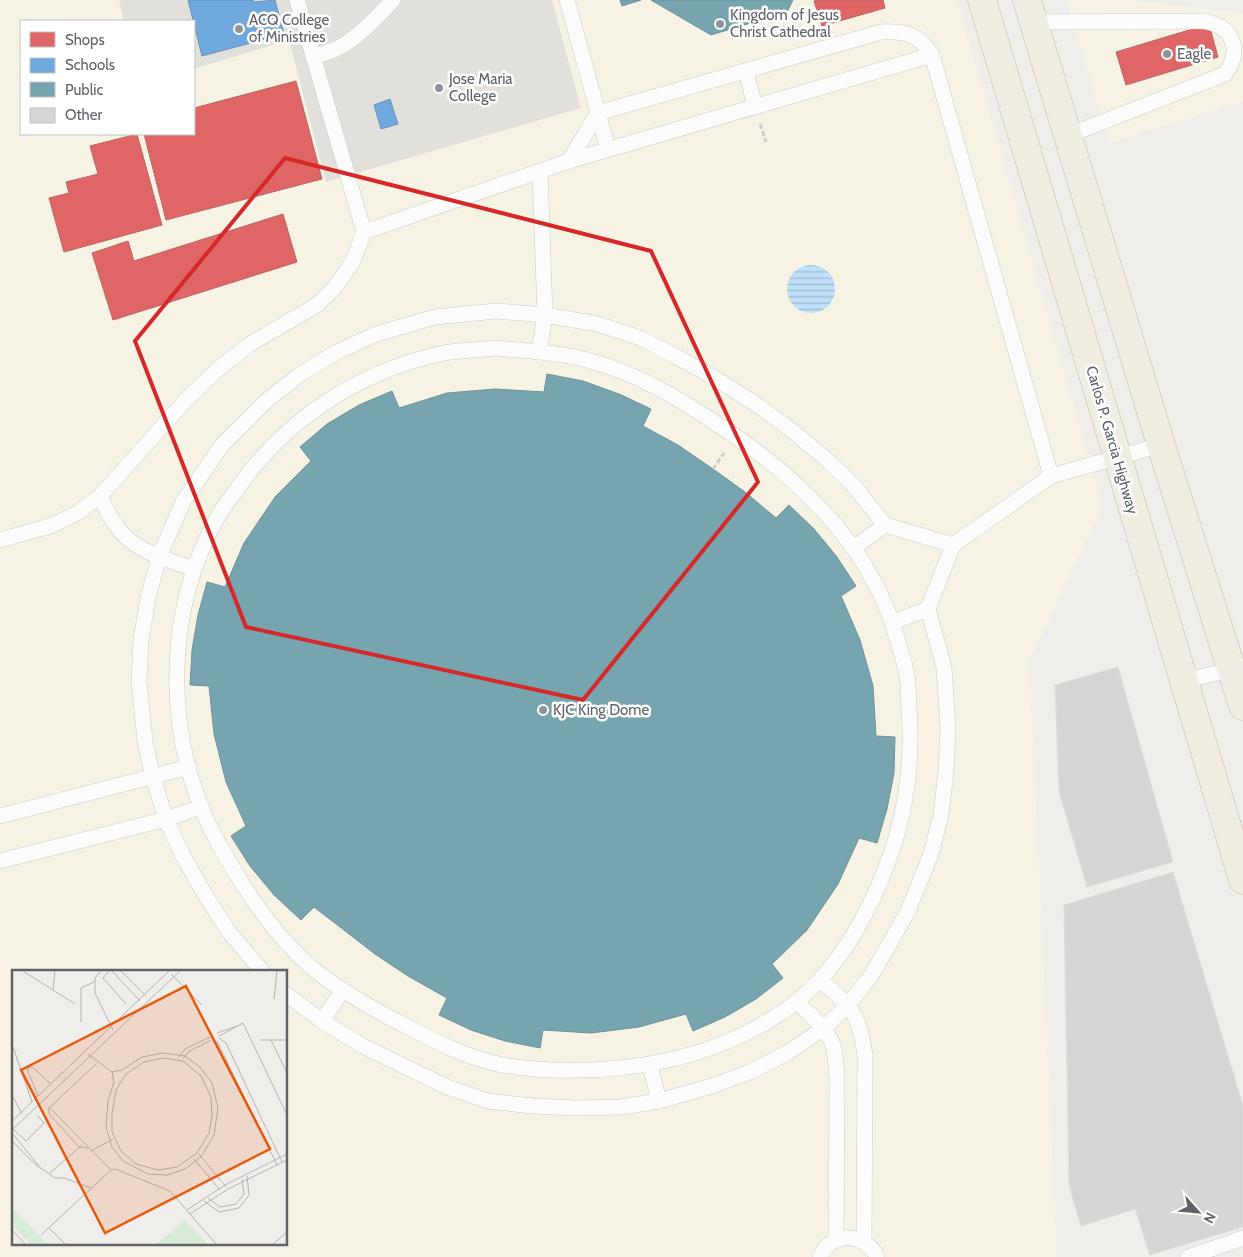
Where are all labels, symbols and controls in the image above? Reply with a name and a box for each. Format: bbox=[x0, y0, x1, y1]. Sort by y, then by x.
place label: Kingdom of Jesus Christ Cathedral bbox=[730, 6, 839, 41]
place label: ACQ College of Ministries bbox=[249, 11, 329, 46]
marker: Kingdom of Jesus Christ Cathedral bbox=[714, 18, 726, 30]
legend bbox=[20, 20, 195, 135]
marker: ACQ College of Ministries bbox=[233, 23, 245, 35]
text: Shops bbox=[65, 31, 105, 49]
place label: Eagle bbox=[1177, 45, 1211, 63]
marker: Eagle bbox=[1161, 48, 1173, 60]
text: Schools bbox=[65, 56, 115, 74]
place label: Jose Maria College bbox=[448, 70, 513, 105]
text: Public bbox=[65, 81, 103, 99]
marker: Jose Maria College bbox=[433, 82, 445, 94]
text: Other bbox=[65, 106, 102, 124]
street label: Carlos P. Garcia Highway bbox=[1082, 364, 1142, 516]
place label: KJC King Dome bbox=[553, 701, 649, 719]
marker: KJC King Dome bbox=[537, 704, 549, 716]
inset map bbox=[12, 970, 288, 1244]
north arrow bbox=[1173, 1187, 1223, 1237]
text: N bbox=[1199, 1209, 1220, 1226]

